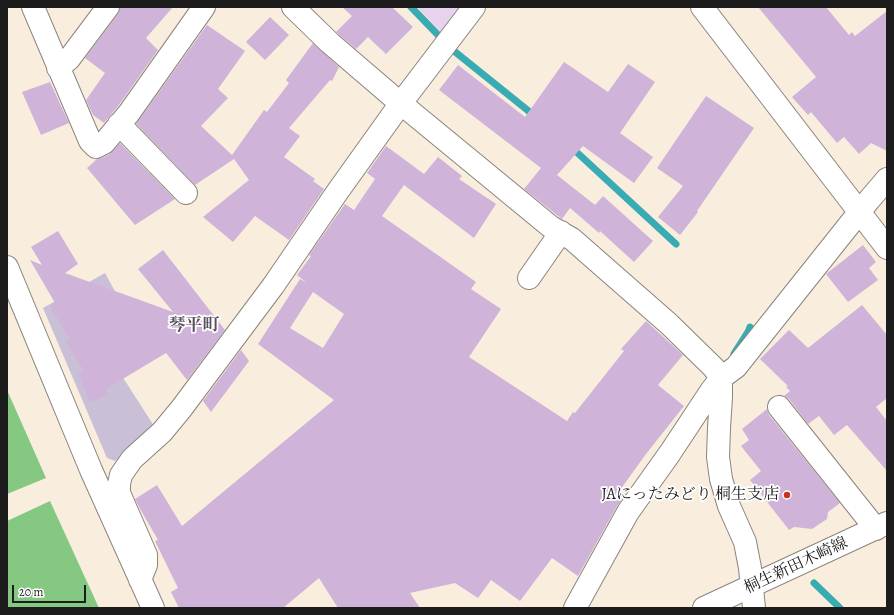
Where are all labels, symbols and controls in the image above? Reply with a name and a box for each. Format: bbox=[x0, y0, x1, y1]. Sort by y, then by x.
district label: 琴平町 bbox=[169, 316, 219, 336]
place label: JAにったみどり 桐生支店 bbox=[601, 485, 779, 505]
marker: JAにったみどり 桐生支店 bbox=[782, 490, 792, 500]
street label: 桐生新田木崎線 bbox=[741, 534, 851, 598]
scale bar bbox=[14, 577, 88, 603]
text: 20 m bbox=[19, 584, 43, 600]

